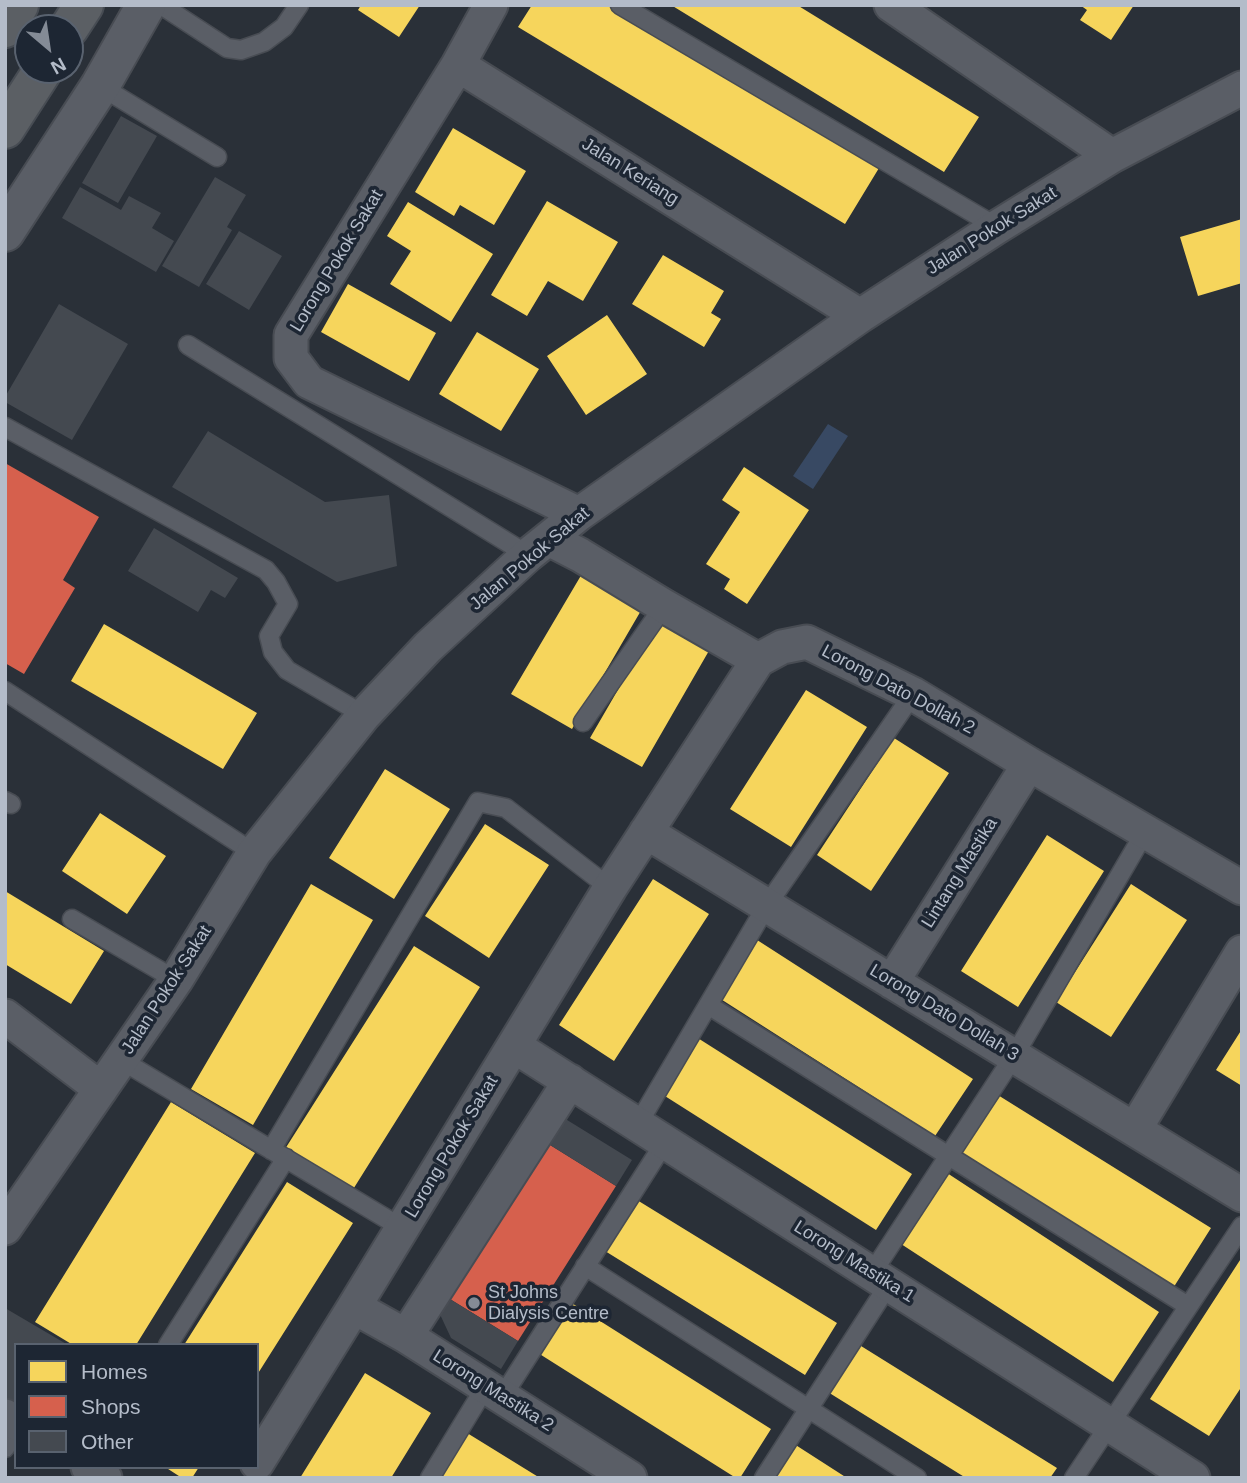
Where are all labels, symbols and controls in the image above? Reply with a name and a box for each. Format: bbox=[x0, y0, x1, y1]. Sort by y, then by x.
north arrow bbox=[14, 14, 84, 84]
text: N bbox=[47, 54, 70, 79]
street label: Jalan Keriang bbox=[578, 134, 682, 210]
street label: Jalan Pokok Sakat bbox=[923, 182, 1061, 280]
street label: Lorong Pokok Sakat bbox=[286, 186, 388, 336]
street label: Jalan Pokok Sakat bbox=[466, 503, 594, 615]
street label: Lorong Dato Dollah 2 bbox=[818, 641, 978, 739]
street label: Lintang Mastika bbox=[917, 814, 1003, 932]
street label: Jalan Pokok Sakat bbox=[117, 922, 217, 1058]
street label: Lorong Dato Dollah 3 bbox=[866, 960, 1022, 1066]
street label: Lorong Pokok Sakat bbox=[401, 1072, 503, 1222]
street label: Lorong Mastika 1 bbox=[790, 1216, 918, 1308]
place label: St Johns Dialysis Centre bbox=[488, 1282, 609, 1324]
marker: St Johns Dialysis Centre bbox=[466, 1295, 482, 1311]
legend bbox=[14, 1343, 259, 1469]
street label: Lorong Mastika 2 bbox=[429, 1345, 557, 1437]
text: Homes bbox=[81, 1360, 148, 1383]
text: Shops bbox=[81, 1395, 141, 1418]
text: Other bbox=[81, 1430, 134, 1453]

